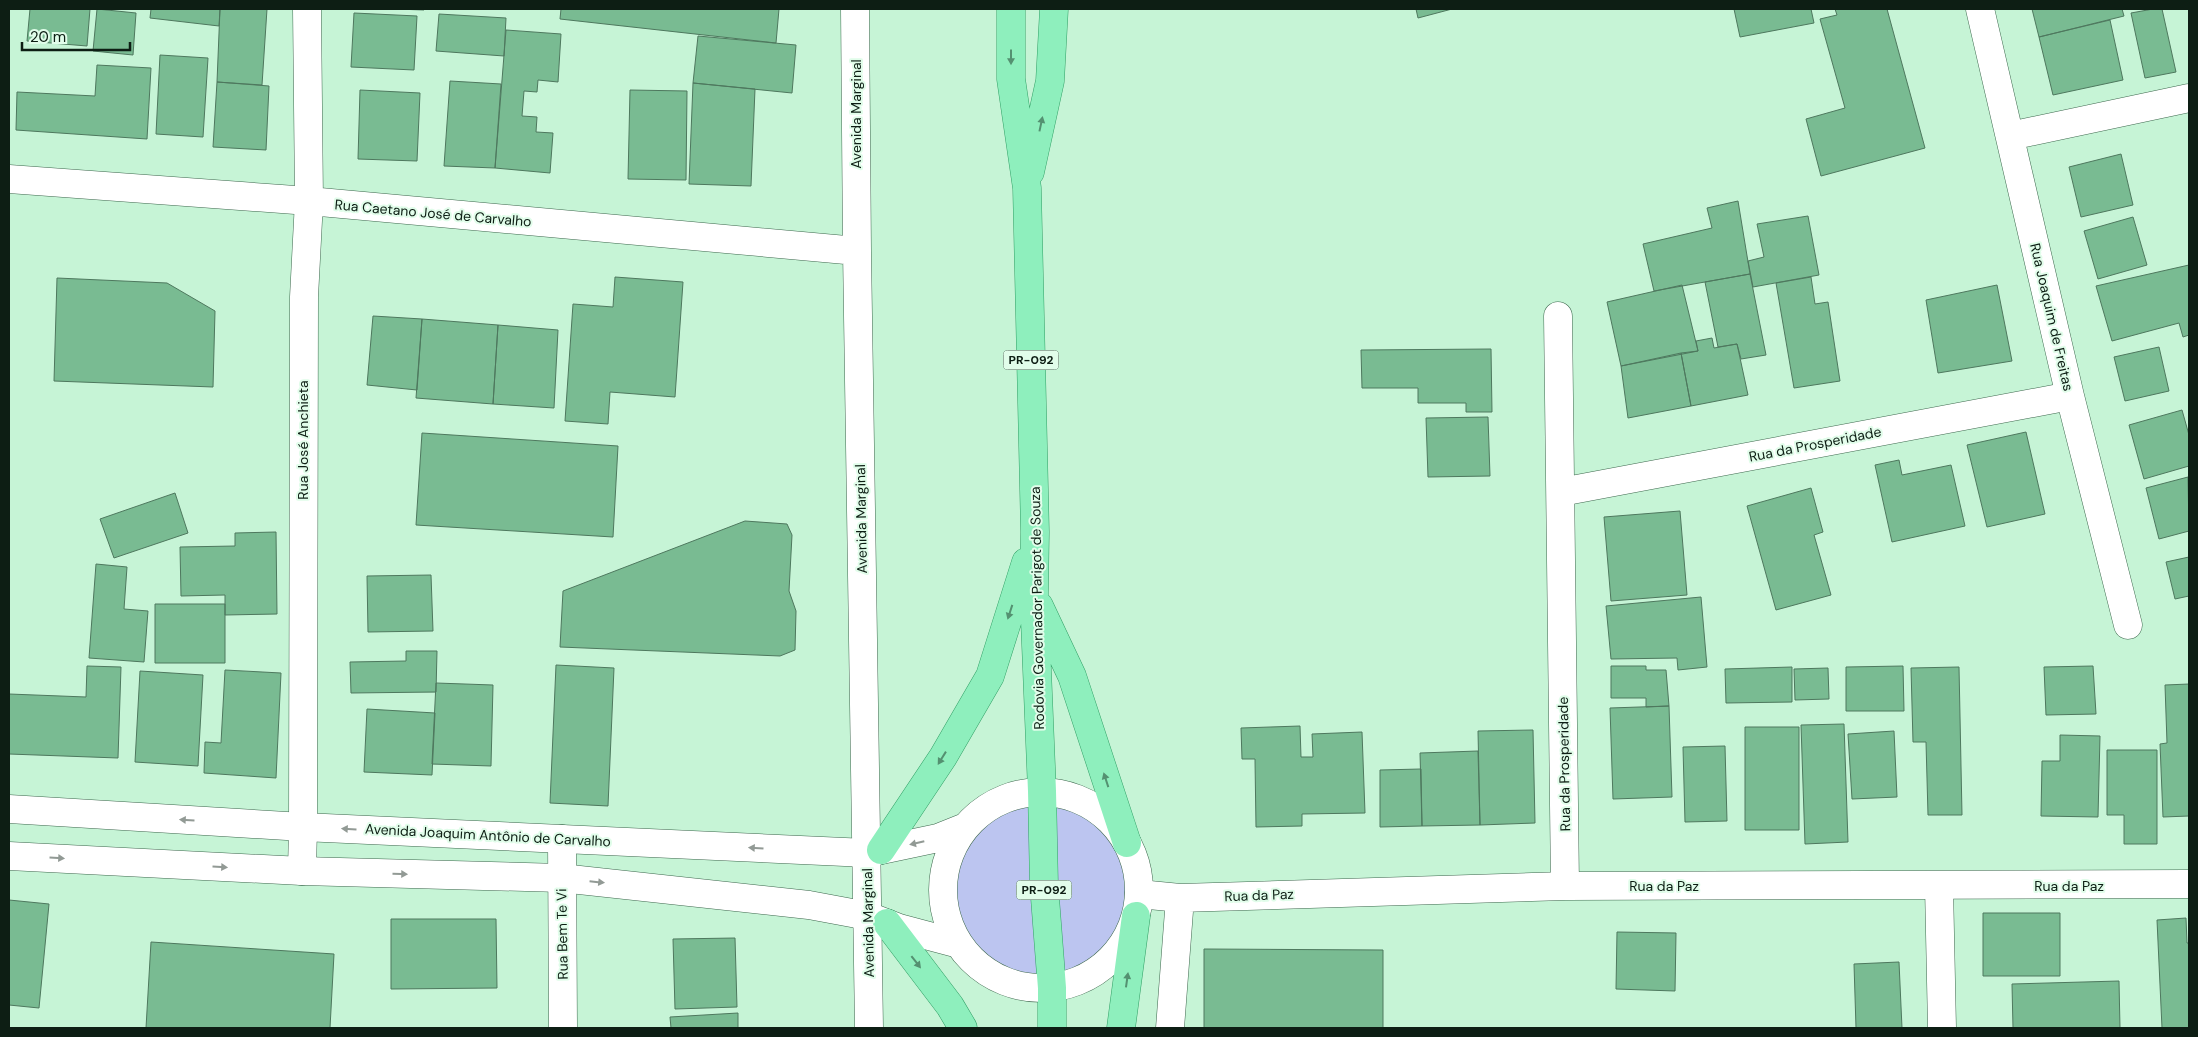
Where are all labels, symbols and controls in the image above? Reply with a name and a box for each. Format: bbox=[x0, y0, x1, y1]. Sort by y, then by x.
scale bar bbox=[22, 20, 130, 52]
text: 20 m bbox=[30, 27, 66, 47]
one-way arrow bbox=[1007, 50, 1015, 66]
street label: Avenida Marginal bbox=[847, 59, 865, 169]
one-way arrow bbox=[1037, 116, 1045, 131]
street label: Rua Caetano José de Carvalho bbox=[334, 195, 532, 231]
street label: Rua Joaquim de Freitas bbox=[2026, 241, 2078, 393]
road number: PR-092 bbox=[1004, 350, 1058, 370]
street label: Rua José Anchieta bbox=[294, 380, 312, 500]
street label: Rua da Prosperidade bbox=[1747, 422, 1883, 466]
street label: Avenida Marginal bbox=[851, 464, 871, 574]
street label: Rodovia Governador Parigot de Souza bbox=[1026, 486, 1048, 730]
one-way arrow bbox=[1006, 604, 1013, 619]
street label: Rua da Prosperidade bbox=[1554, 697, 1574, 831]
one-way arrow bbox=[938, 752, 947, 765]
one-way arrow bbox=[1102, 772, 1109, 787]
one-way arrow bbox=[178, 815, 194, 823]
street label: Avenida Joaquim Antônio de Carvalho bbox=[365, 820, 611, 850]
one-way arrow bbox=[341, 824, 357, 832]
one-way arrow bbox=[910, 839, 925, 847]
one-way arrow bbox=[748, 844, 764, 852]
one-way arrow bbox=[50, 855, 66, 863]
one-way arrow bbox=[212, 863, 228, 871]
street label: Avenida Marginal bbox=[858, 868, 878, 978]
one-way arrow bbox=[392, 870, 408, 878]
street label: Rua da Paz bbox=[1629, 877, 1699, 895]
street label: Rua da Paz bbox=[2034, 877, 2104, 895]
one-way arrow bbox=[589, 878, 605, 886]
road number: PR-092 bbox=[1016, 880, 1072, 900]
street label: Rua da Paz bbox=[1224, 885, 1294, 905]
street label: Rua Bem Te Vi bbox=[552, 888, 572, 980]
one-way arrow bbox=[911, 955, 922, 968]
one-way arrow bbox=[1124, 972, 1132, 988]

